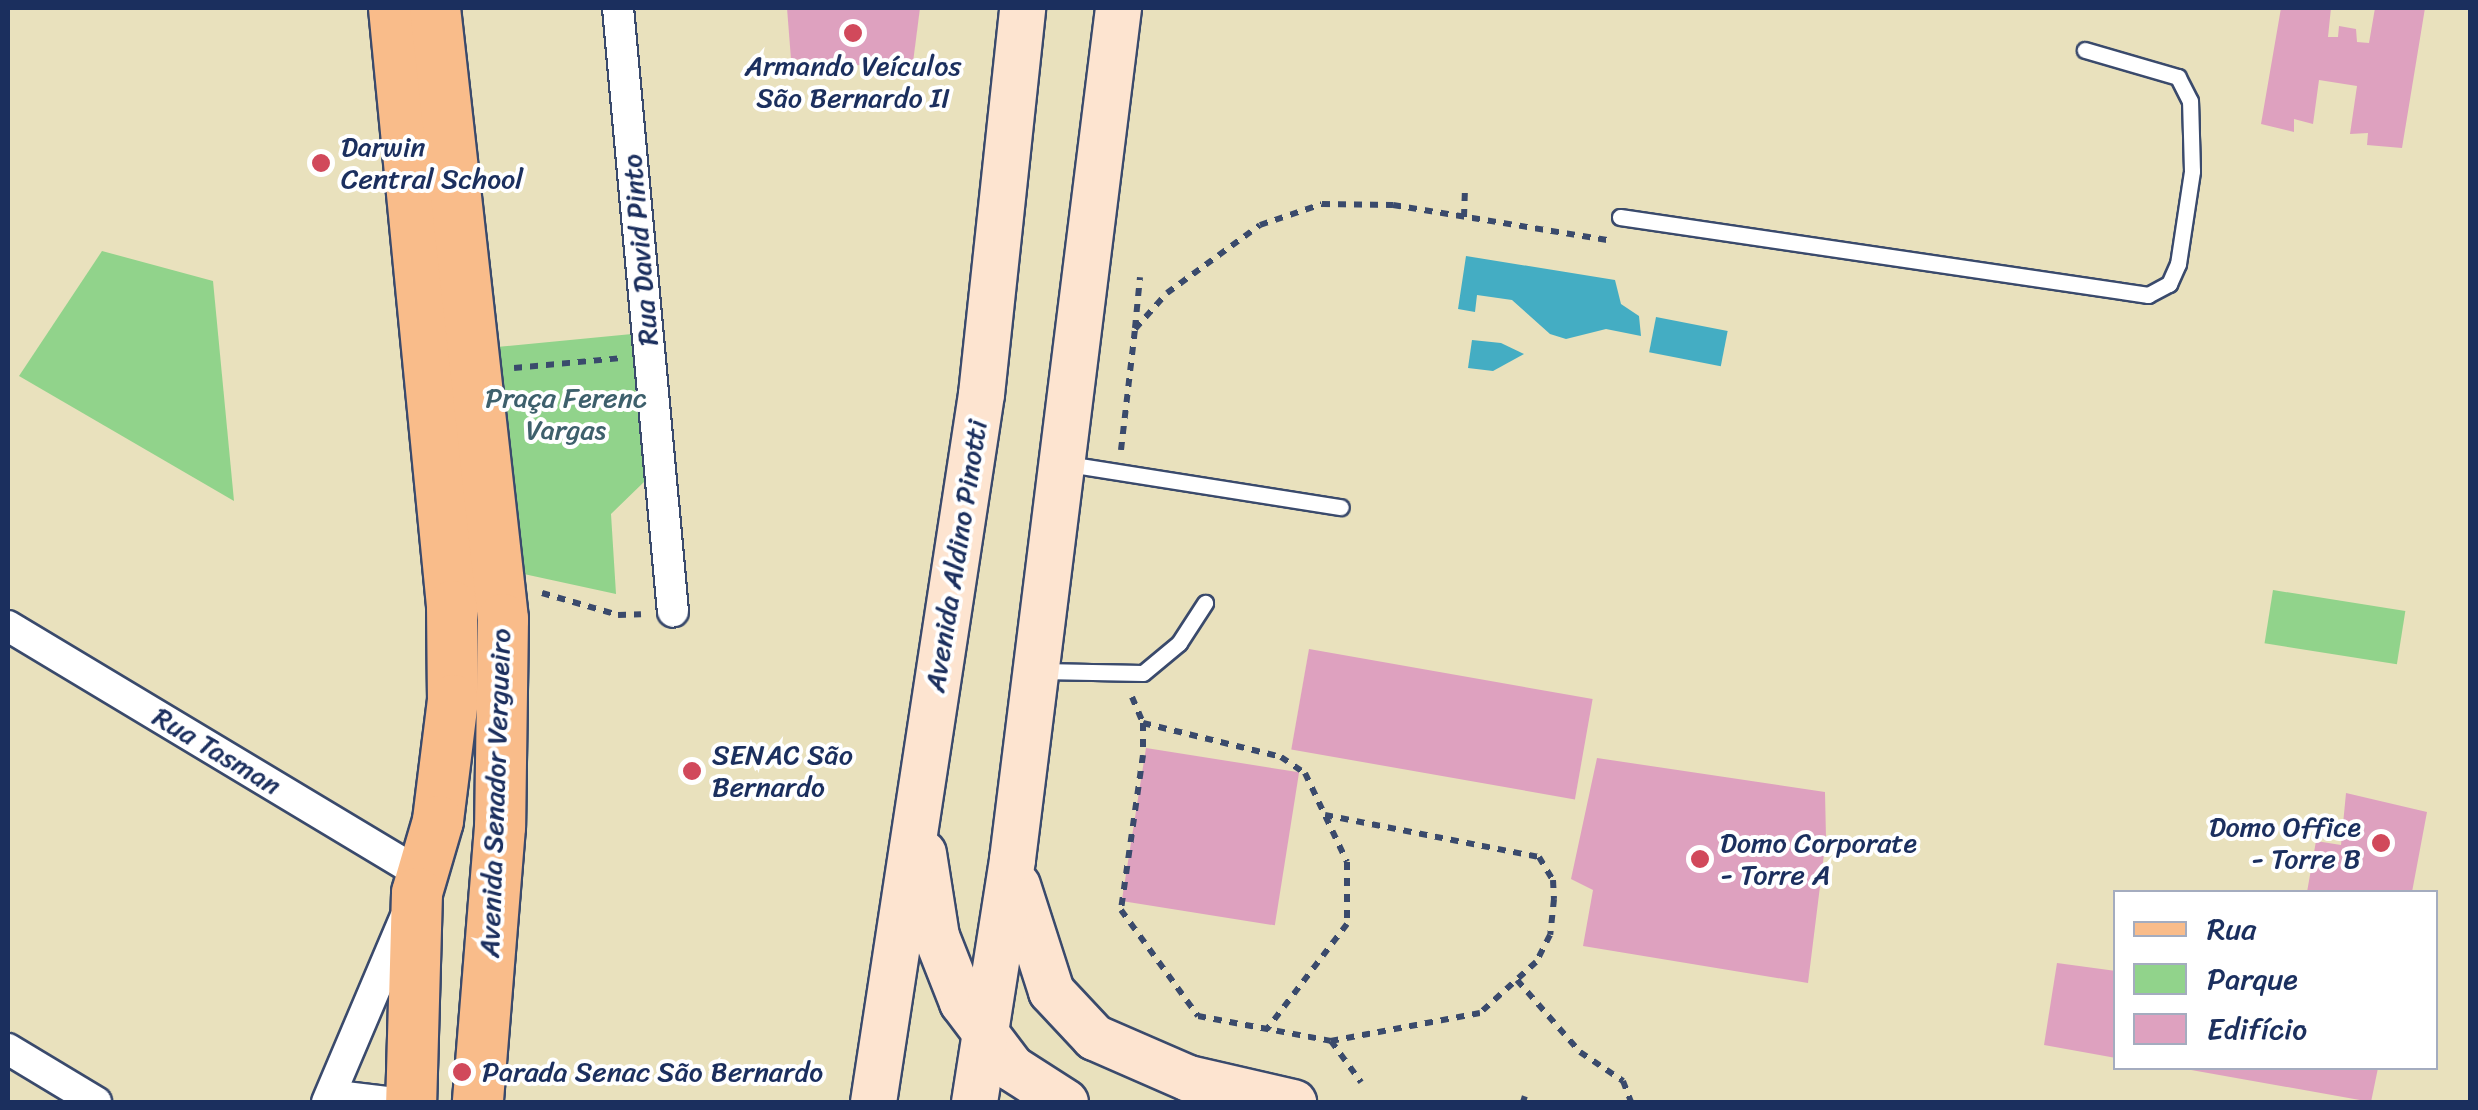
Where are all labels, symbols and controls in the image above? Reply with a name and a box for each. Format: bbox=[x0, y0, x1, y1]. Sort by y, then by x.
marker: Armando Veículos São Bernardo II bbox=[842, 22, 864, 44]
place label: Armando Veículos São Bernardo II bbox=[745, 49, 961, 115]
place label: Darwin Central School bbox=[341, 130, 524, 196]
marker: Darwin Central School bbox=[310, 152, 332, 174]
street label: Rua David Pinto bbox=[615, 152, 665, 348]
park label: Praça Ferenc Vargas bbox=[485, 381, 647, 447]
street label: Avenida Aldino Pinotti bbox=[918, 418, 994, 694]
street label: Avenida Senador Vergueiro bbox=[472, 628, 518, 958]
street label: Rua Tasman bbox=[147, 699, 287, 803]
place label: SENAC São Bernardo bbox=[712, 738, 853, 804]
marker: SENAC São Bernardo bbox=[681, 760, 703, 782]
place label: Domo Office - Torre B bbox=[2208, 810, 2361, 876]
place label: Domo Corporate - Torre A bbox=[1720, 826, 1918, 892]
marker: Domo Office - Torre B bbox=[2370, 832, 2392, 854]
marker: Domo Corporate - Torre A bbox=[1689, 848, 1711, 870]
legend bbox=[2113, 890, 2438, 1070]
text: Rua bbox=[2207, 902, 2256, 956]
text: Parque bbox=[2207, 952, 2298, 1006]
text: Edifício bbox=[2207, 1002, 2307, 1056]
place label: Parada Senac São Bernardo bbox=[482, 1055, 823, 1089]
marker: Parada Senac São Bernardo bbox=[451, 1061, 473, 1083]

